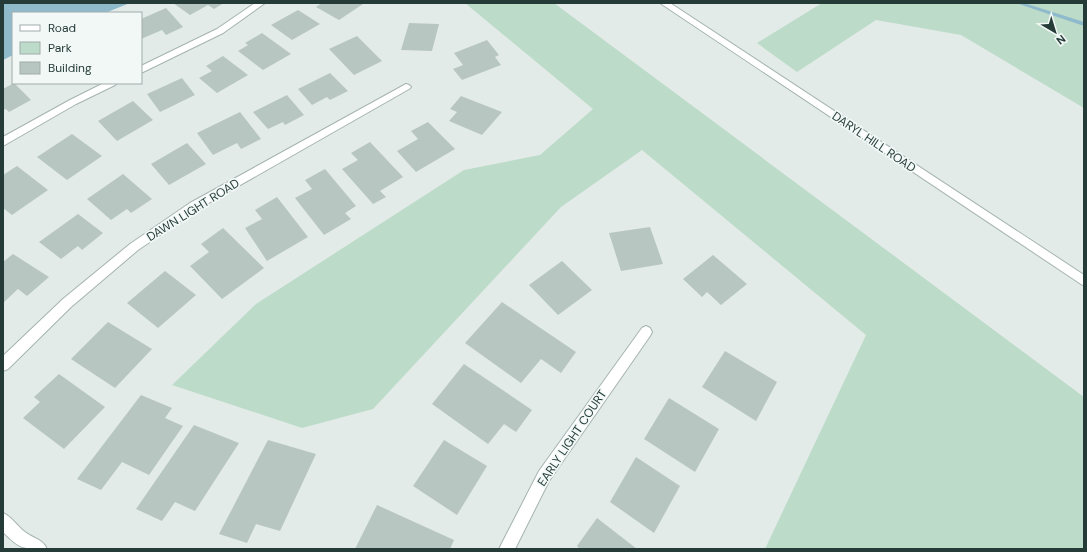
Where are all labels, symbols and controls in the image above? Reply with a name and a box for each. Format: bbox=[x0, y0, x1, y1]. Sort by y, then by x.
legend bbox=[12, 12, 142, 84]
north arrow bbox=[1035, 12, 1075, 52]
text: Road bbox=[48, 20, 76, 36]
text: N bbox=[1054, 32, 1069, 48]
text: Park bbox=[48, 40, 72, 56]
text: Building bbox=[48, 60, 92, 76]
street label: DARYL HILL ROAD bbox=[829, 108, 919, 176]
street label: DAWN LIGHT ROAD bbox=[144, 175, 242, 245]
street label: EARLY LIGHT COURT bbox=[534, 386, 610, 489]

